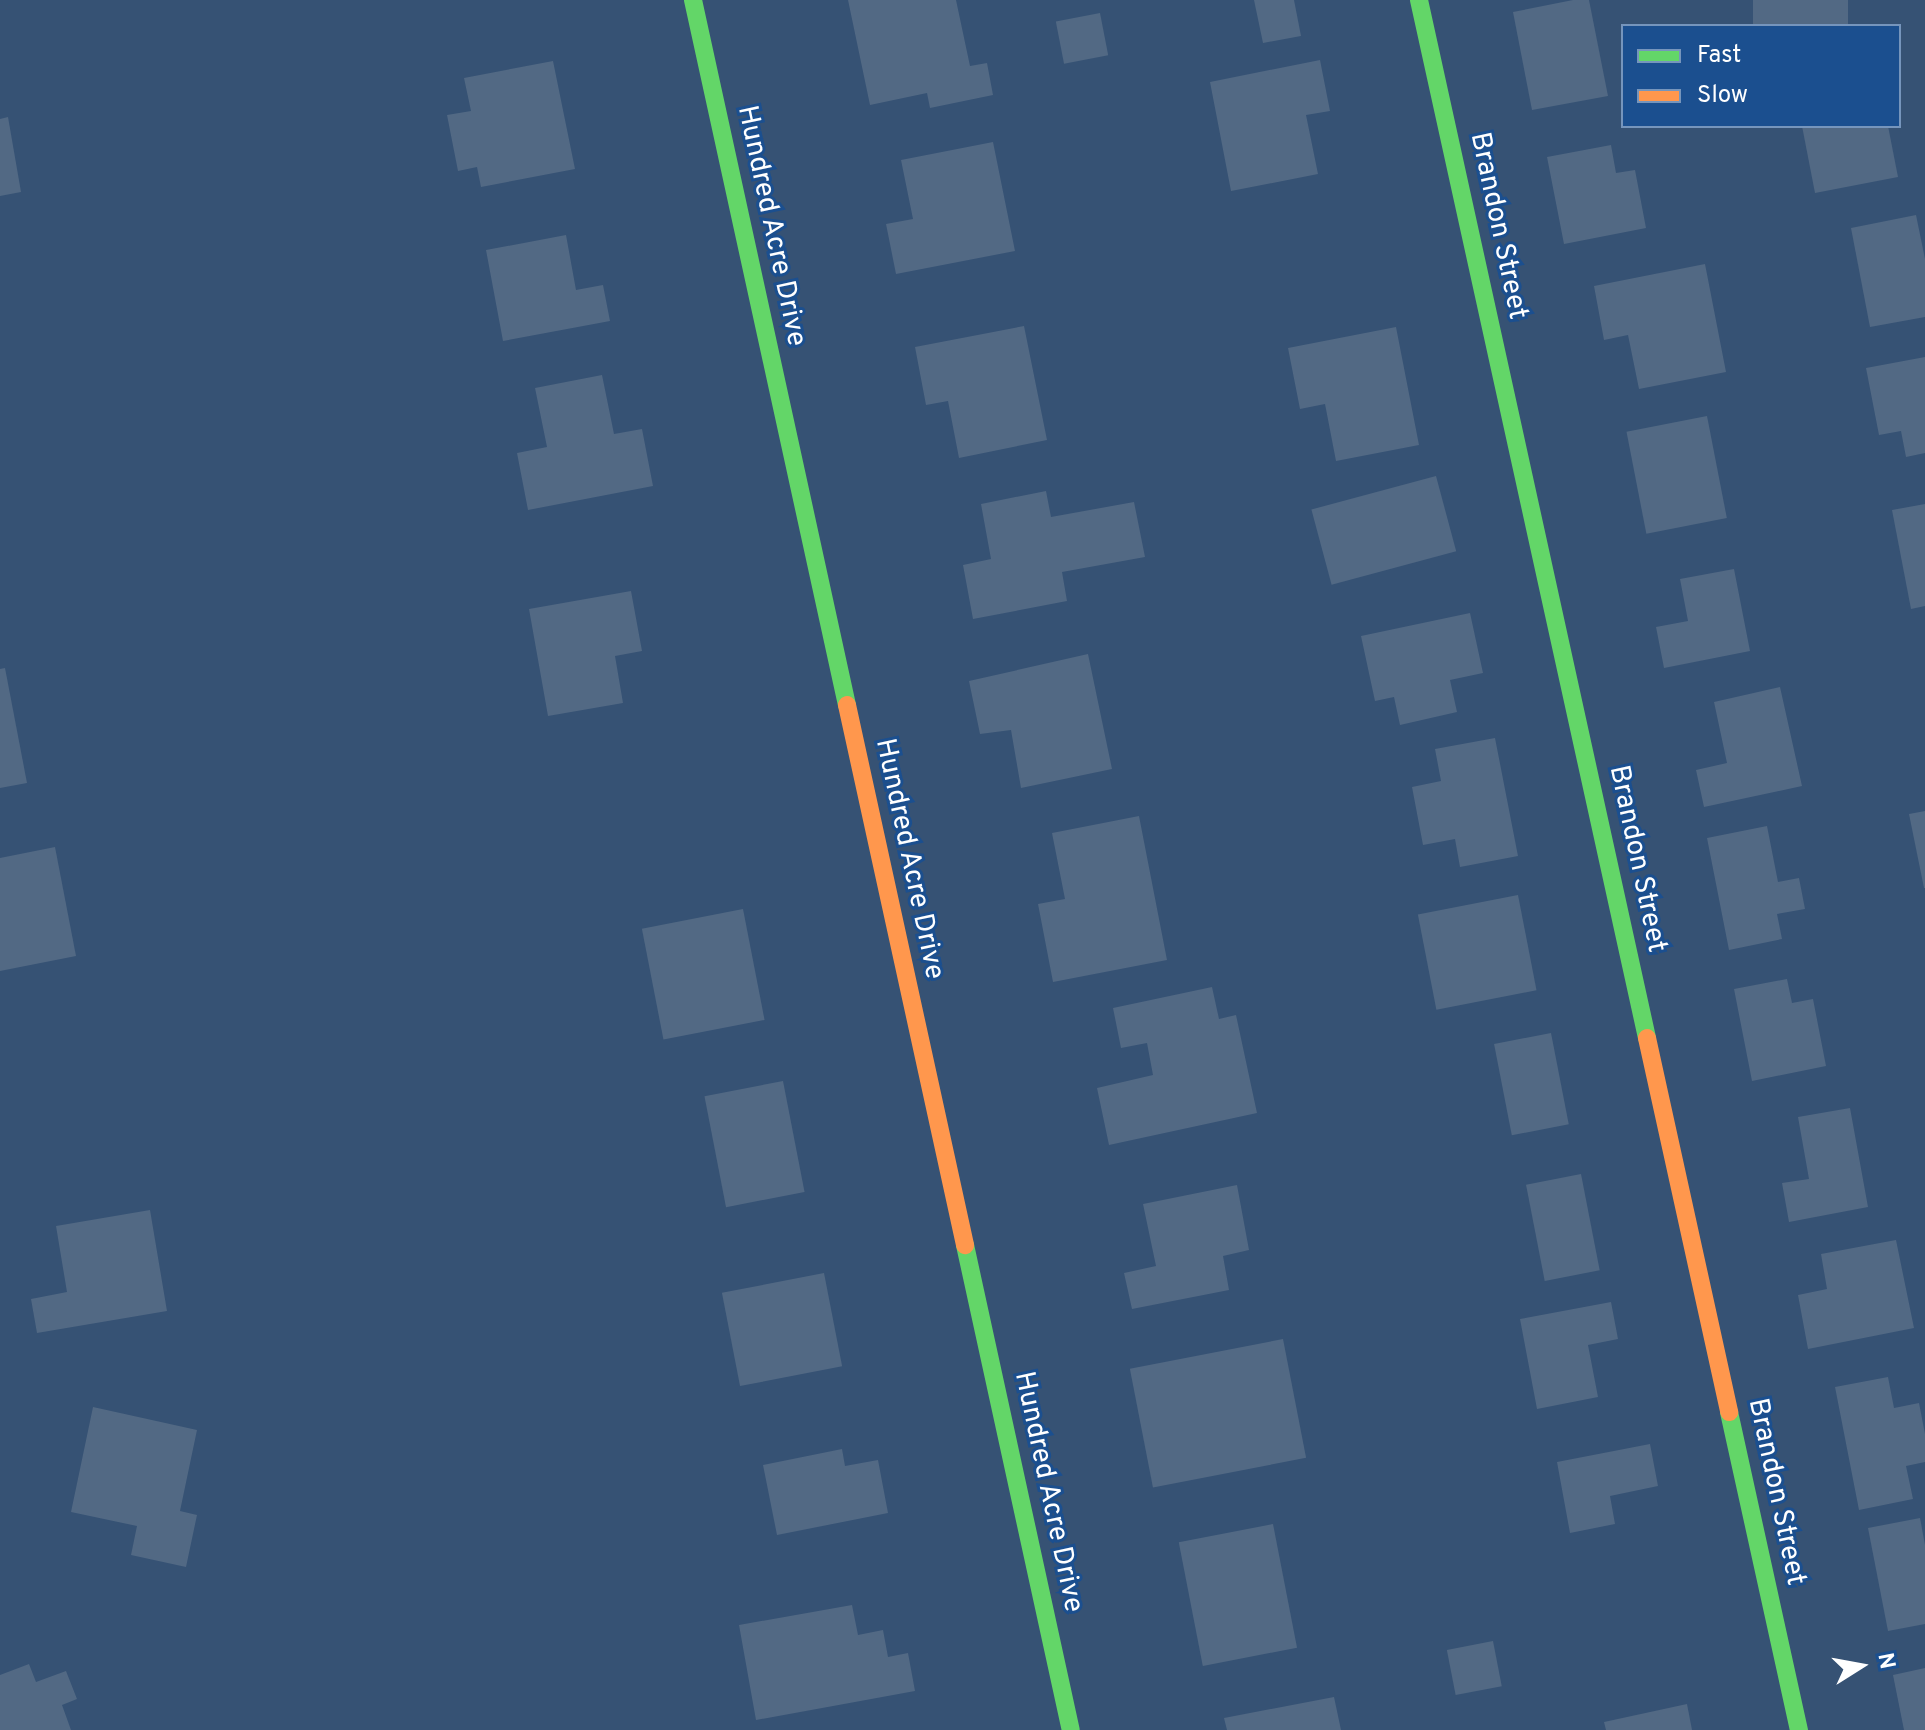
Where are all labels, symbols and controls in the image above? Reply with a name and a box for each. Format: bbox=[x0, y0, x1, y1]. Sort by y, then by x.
legend bbox=[1621, 24, 1901, 128]
text: Fast bbox=[1697, 41, 1741, 71]
text: Slow bbox=[1697, 81, 1748, 111]
street label: Hundred Acre Drive bbox=[729, 102, 813, 350]
street label: Brandon Street bbox=[1462, 129, 1534, 323]
street label: Hundred Acre Drive bbox=[867, 735, 951, 983]
street label: Brandon Street bbox=[1601, 762, 1673, 956]
street label: Hundred Acre Drive bbox=[1006, 1368, 1090, 1616]
street label: Brandon Street bbox=[1740, 1395, 1812, 1589]
north arrow bbox=[1821, 1626, 1901, 1706]
text: N bbox=[1870, 1651, 1900, 1672]

